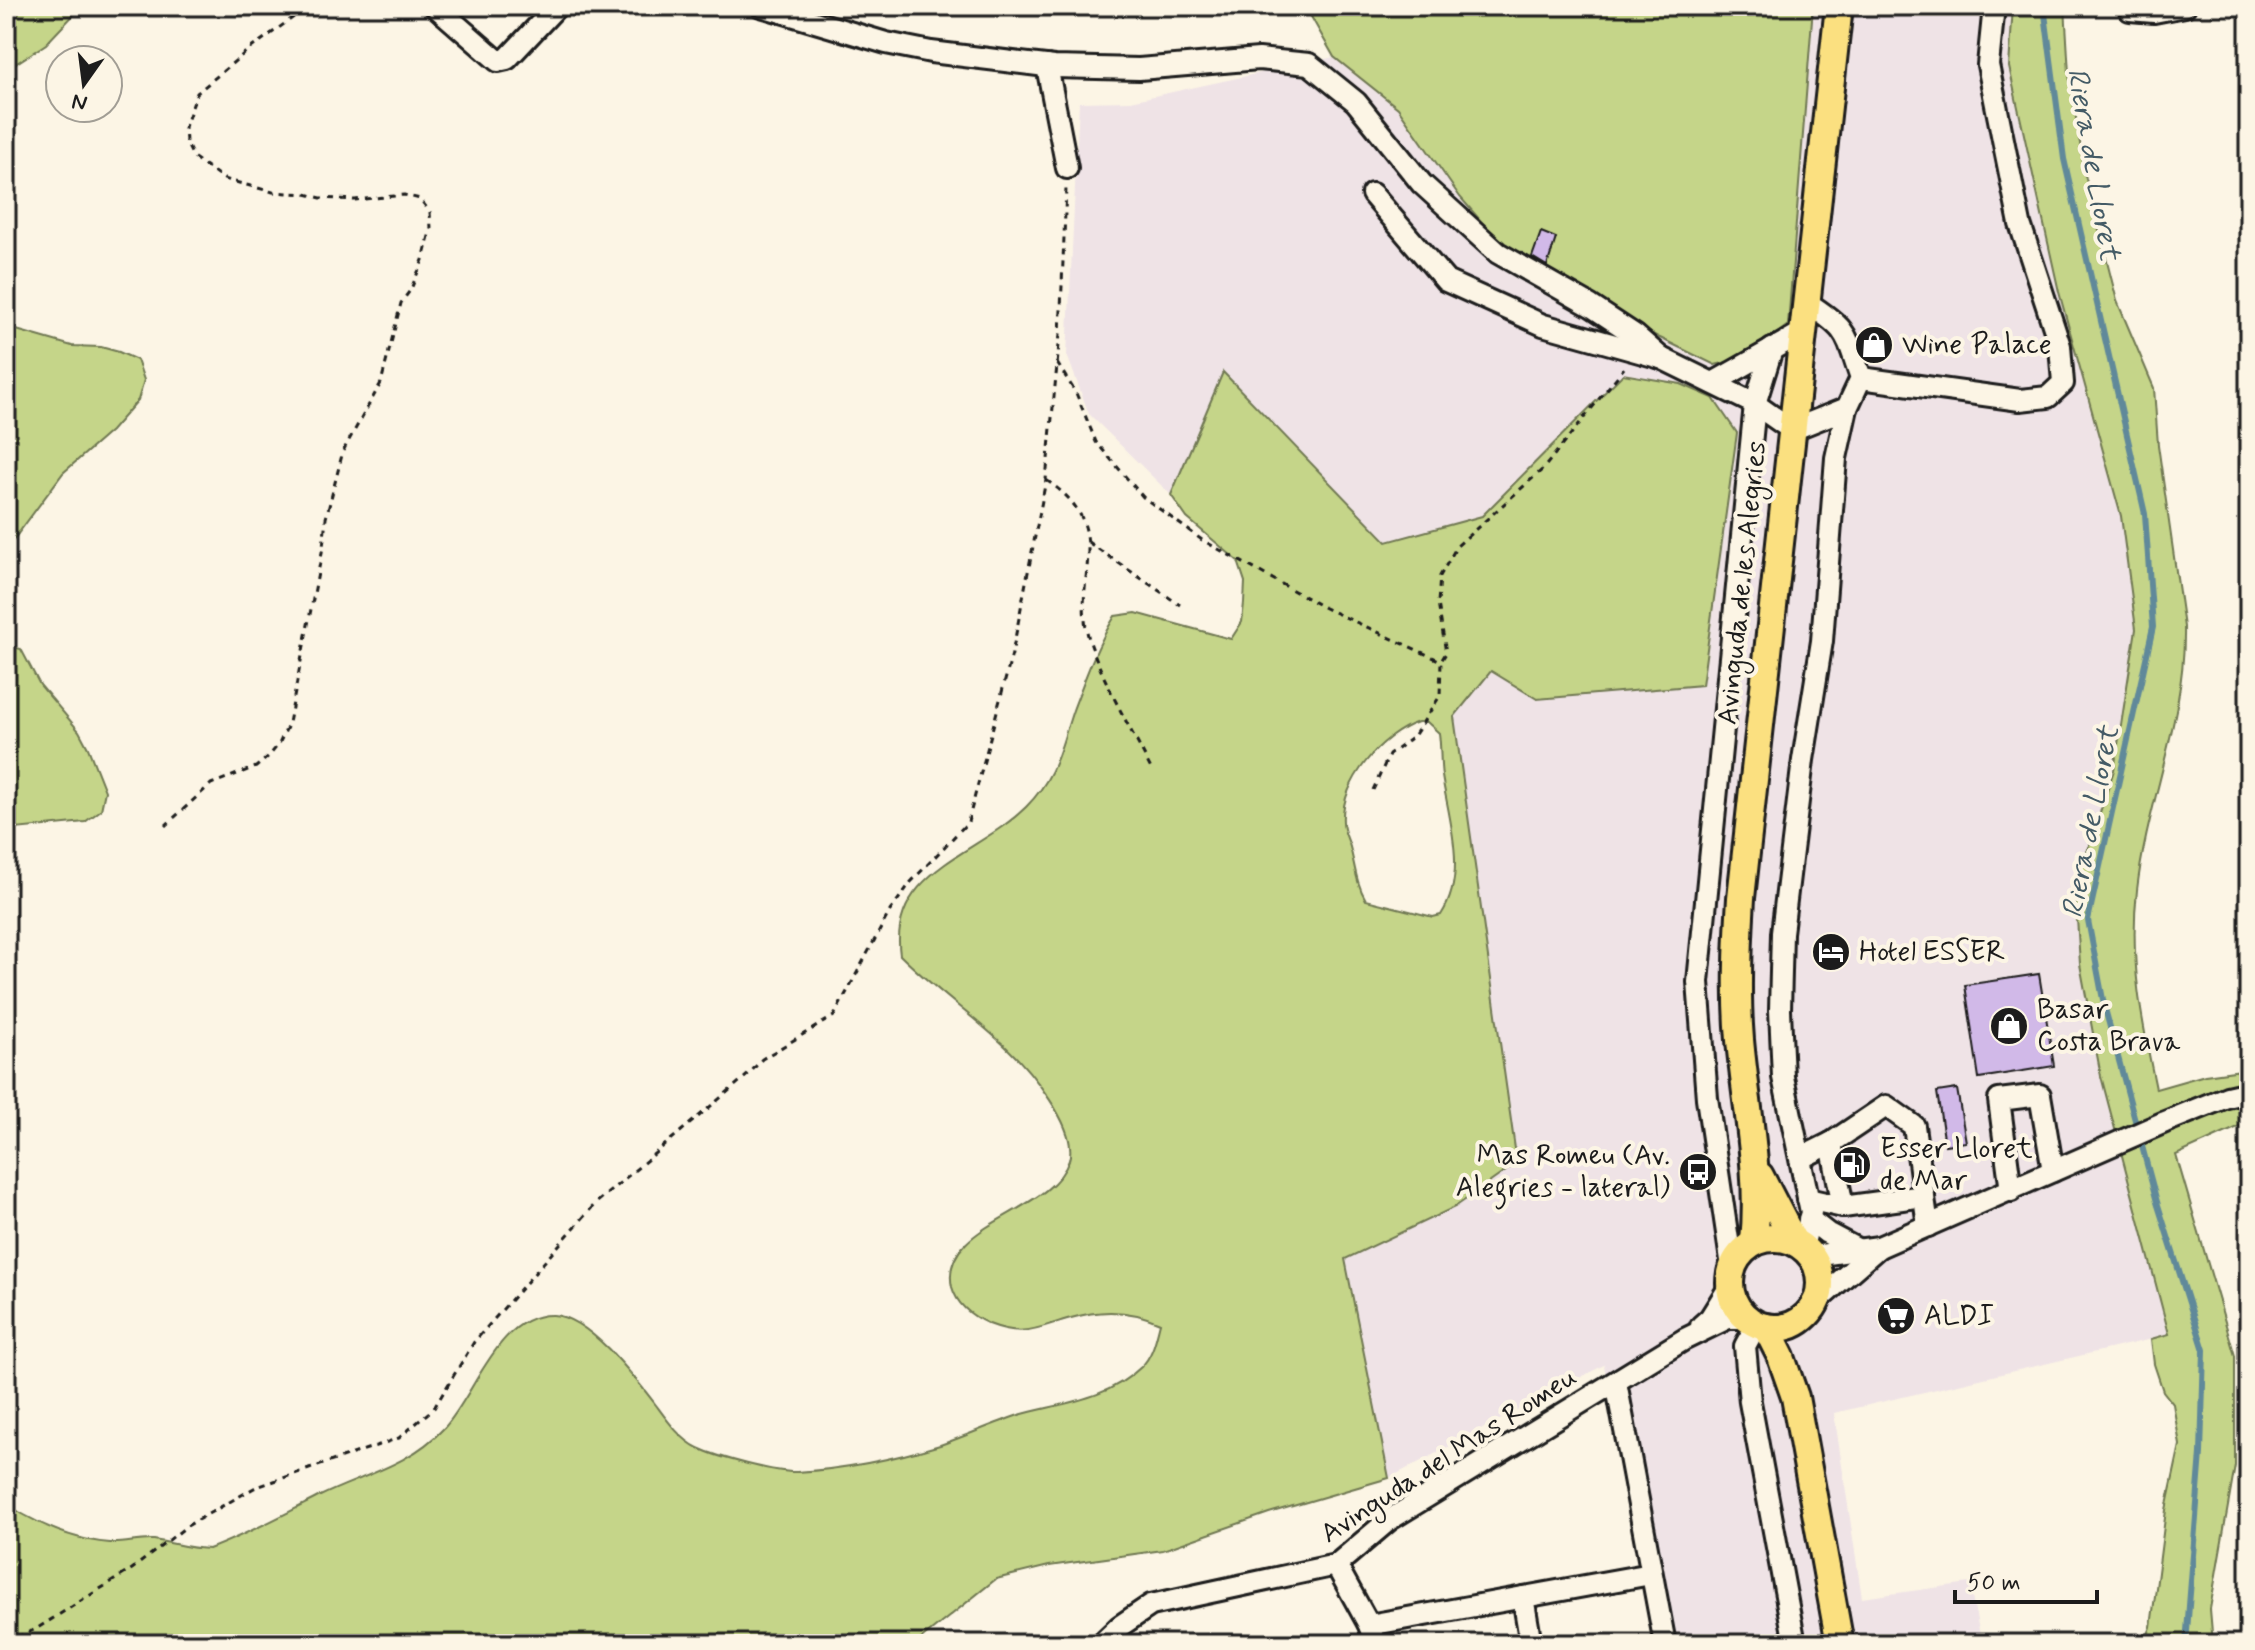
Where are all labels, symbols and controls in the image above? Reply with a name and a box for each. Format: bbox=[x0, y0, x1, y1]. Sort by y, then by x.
north arrow bbox=[44, 44, 124, 124]
water label: Riera de Lloret bbox=[2057, 65, 2129, 265]
text: N bbox=[69, 86, 90, 117]
shop icon: Wine Palace bbox=[1853, 324, 1895, 366]
place label: Wine Palace bbox=[1902, 327, 2052, 364]
street label: Avinguda de les Alegries bbox=[1710, 439, 1778, 727]
water label: Riera de Lloret bbox=[2053, 721, 2129, 921]
hotel icon: Hotel ESSER bbox=[1810, 931, 1852, 973]
place label: Hotel ESSER bbox=[1859, 934, 2005, 971]
place label: Basar Costa Brava bbox=[2037, 992, 2181, 1061]
shop icon: Basar Costa Brava bbox=[1988, 1005, 2030, 1047]
place label: Esser Lloret de Mar bbox=[1880, 1131, 2033, 1200]
place label: Mas Romeu (Av. Alegries - lateral) bbox=[1456, 1138, 1670, 1210]
fuel station icon: Esser Lloret de Mar bbox=[1831, 1144, 1873, 1186]
bus stop icon: Mas Romeu (Av. Alegries - lateral) bbox=[1677, 1151, 1719, 1193]
supermarket icon: ALDI bbox=[1875, 1295, 1917, 1337]
place label: ALDI bbox=[1924, 1298, 1994, 1335]
street label: Avinguda del Mas Romeu bbox=[1314, 1359, 1585, 1554]
scale bar bbox=[1955, 1554, 2097, 1604]
text: 50 m bbox=[1967, 1568, 2021, 1599]

